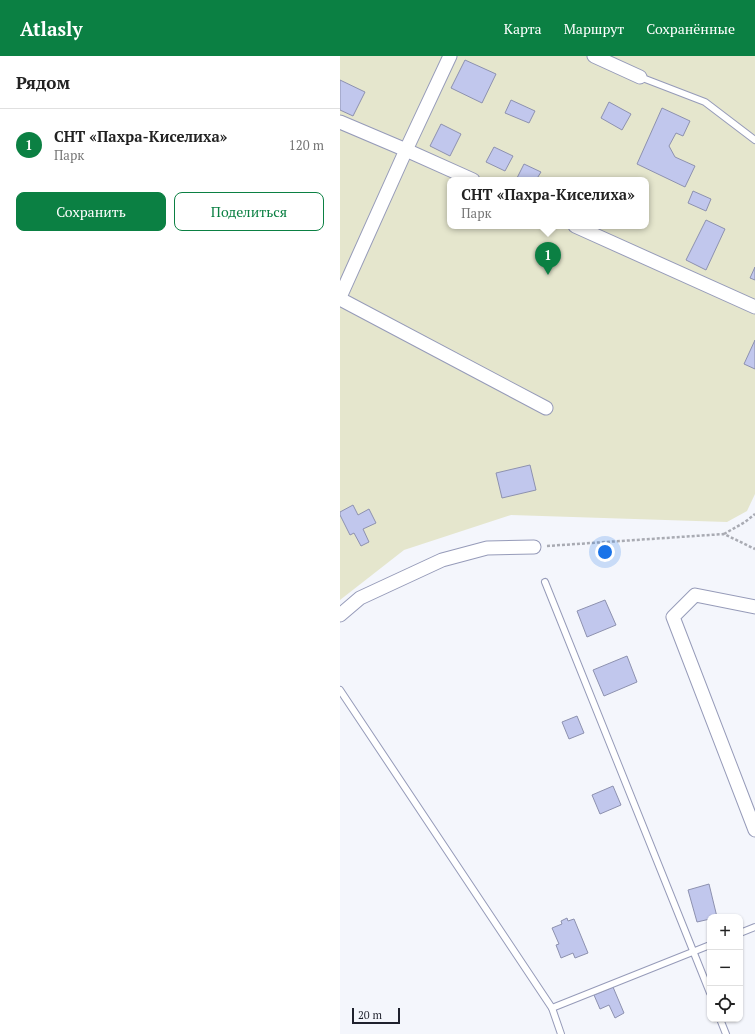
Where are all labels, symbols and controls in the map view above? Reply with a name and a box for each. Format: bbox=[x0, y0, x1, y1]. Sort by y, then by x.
text: Atlasly bbox=[20, 16, 82, 41]
text: Карта bbox=[504, 19, 542, 38]
text: Маршрут bbox=[564, 19, 624, 38]
text: Сохранённые bbox=[646, 19, 735, 38]
text: Рядом bbox=[16, 71, 70, 94]
text: СНТ «Пахра-Киселиха» bbox=[54, 126, 227, 146]
text: 1 bbox=[25, 136, 33, 154]
text: 120 m bbox=[289, 136, 324, 154]
text: Парк bbox=[54, 146, 84, 164]
popup bbox=[447, 177, 649, 229]
text: СНТ «Пахра-Киселиха» bbox=[461, 184, 635, 204]
button: Сохранить bbox=[16, 192, 166, 231]
button: Поделиться bbox=[174, 192, 324, 231]
text: Парк bbox=[461, 204, 492, 222]
pin: 1 bbox=[535, 242, 561, 275]
your location bbox=[595, 542, 615, 562]
map controls bbox=[707, 914, 743, 1022]
button: + bbox=[707, 914, 743, 950]
button: − bbox=[707, 950, 743, 986]
button: locate bbox=[707, 986, 743, 1022]
scale bar bbox=[352, 1006, 400, 1025]
text: 20 m bbox=[358, 1008, 382, 1022]

